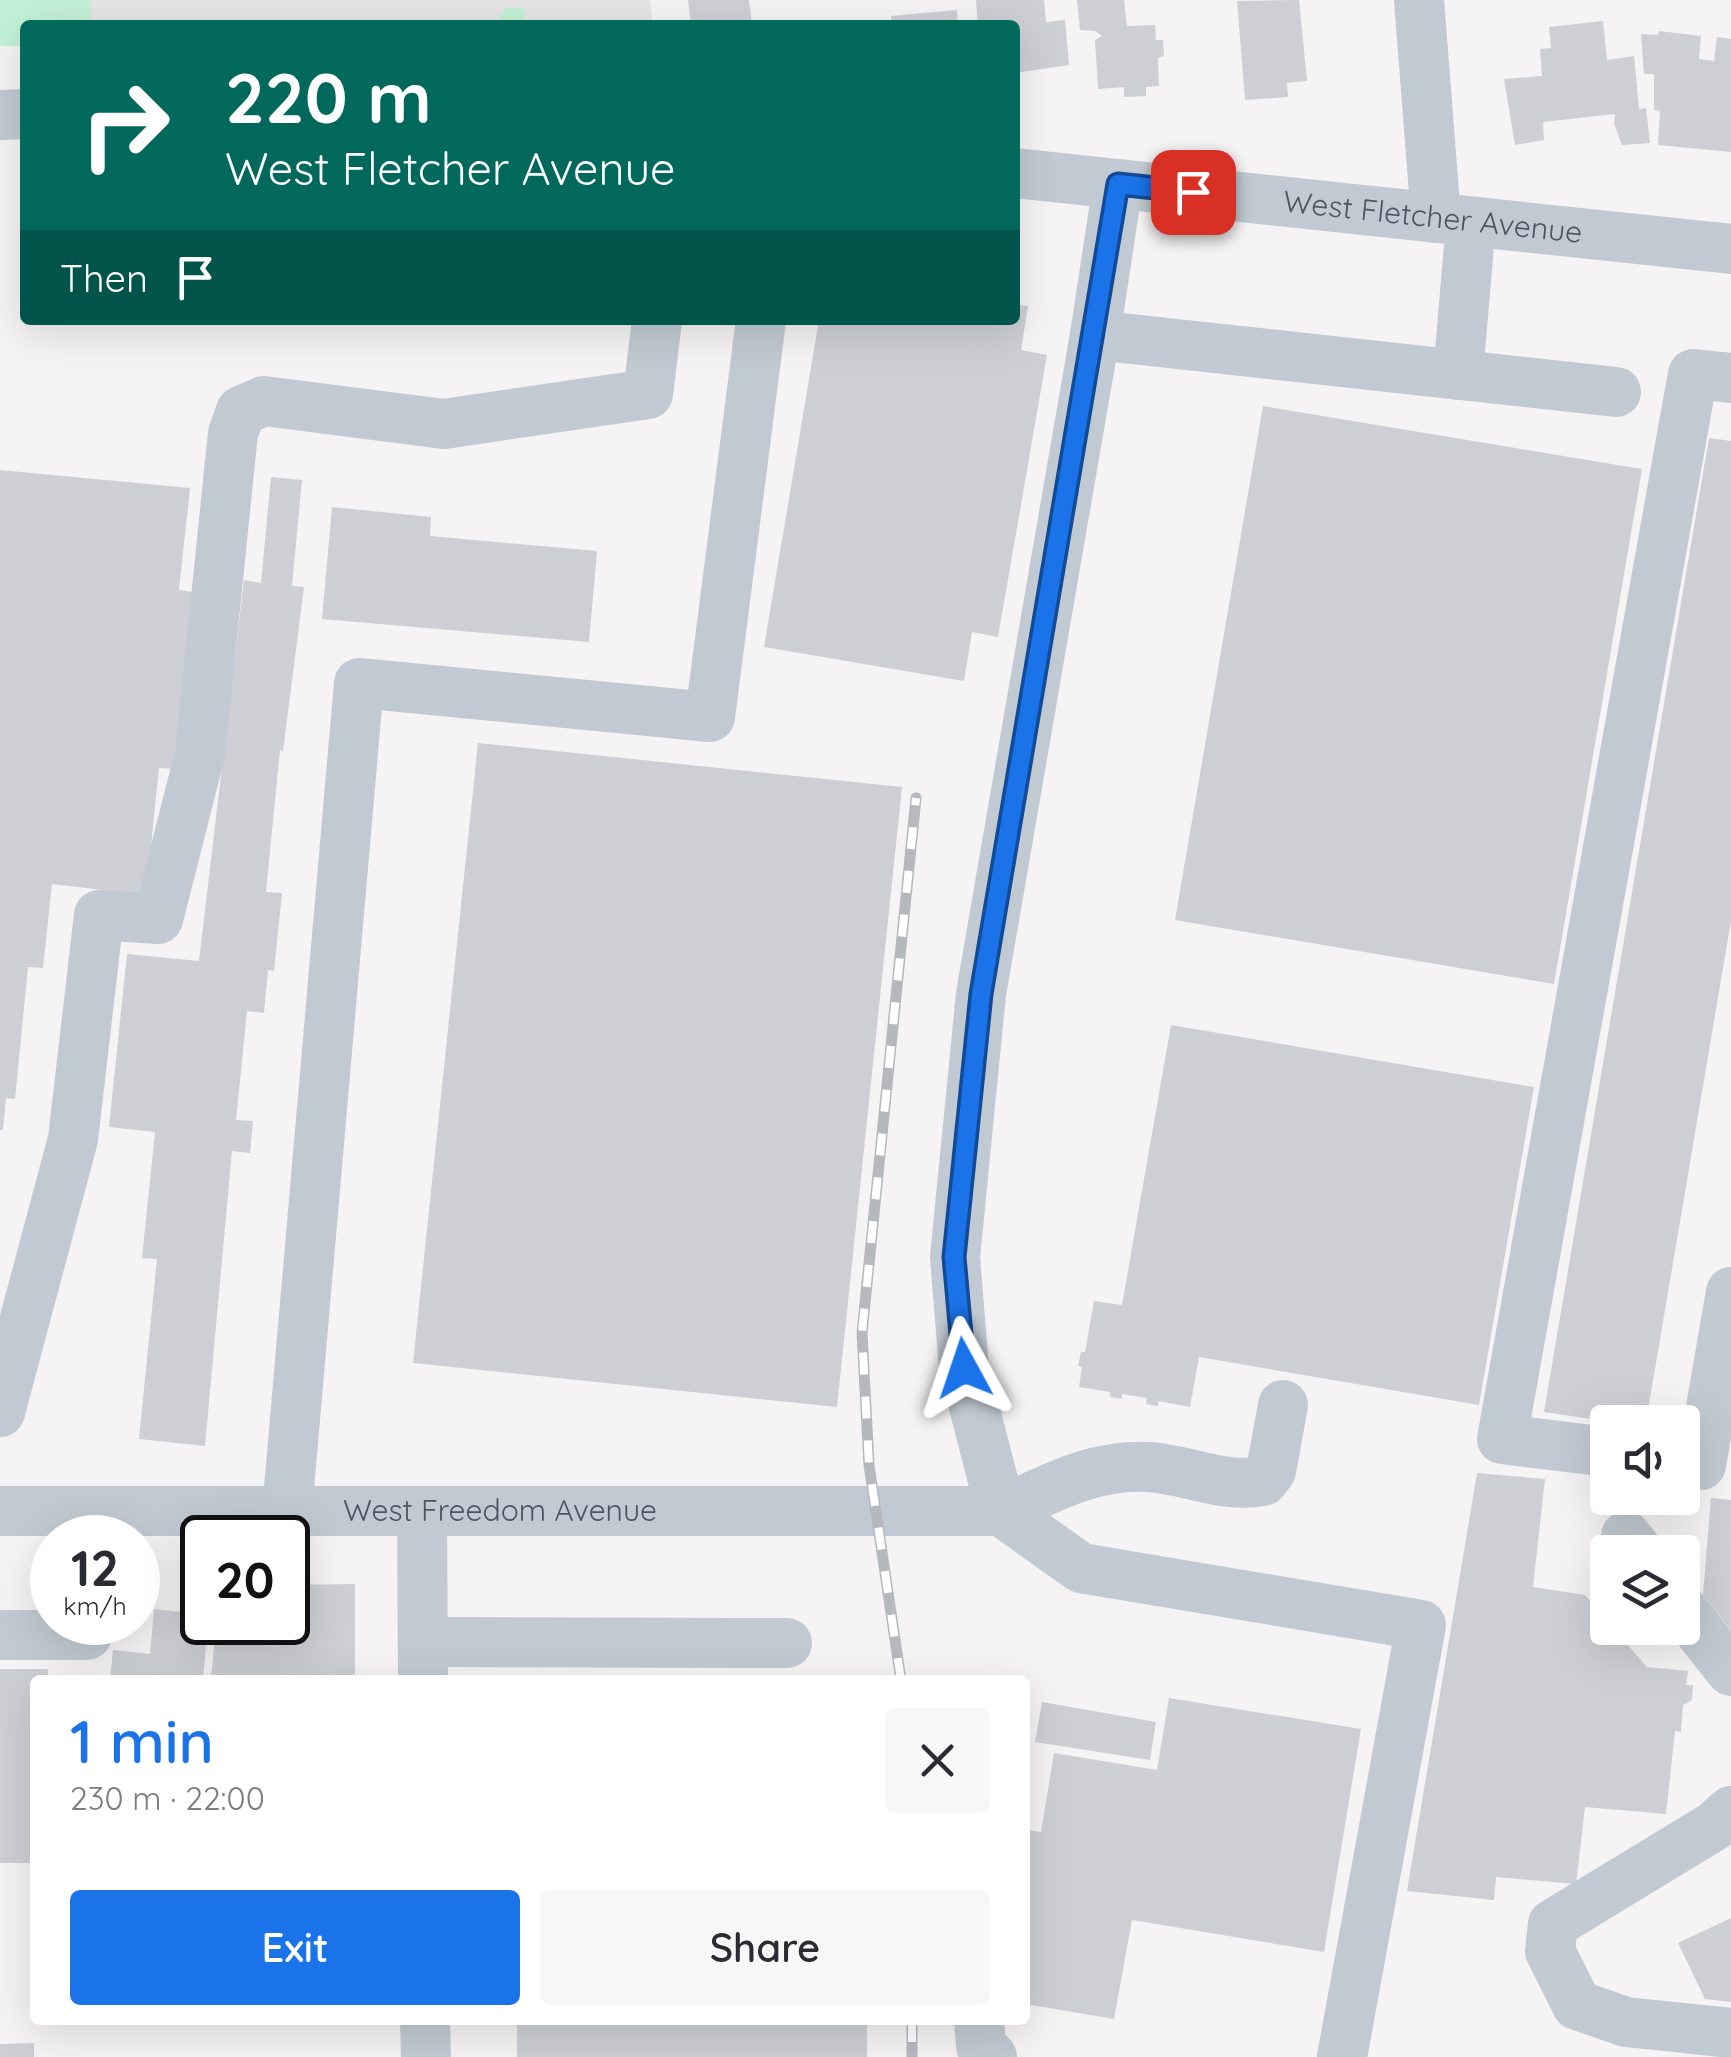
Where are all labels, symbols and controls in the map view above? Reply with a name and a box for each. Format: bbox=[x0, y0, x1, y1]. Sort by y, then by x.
text: 220 m bbox=[225, 53, 432, 141]
icon: right bbox=[60, 60, 190, 190]
text: West Fletcher Avenue bbox=[225, 140, 676, 196]
pin bbox=[1151, 150, 1236, 235]
icon: arrive bbox=[1166, 165, 1221, 220]
street label: West Fletcher Avenue bbox=[1281, 182, 1584, 251]
icon: arrive bbox=[168, 250, 223, 305]
text: Then bbox=[60, 254, 148, 302]
position arrow bbox=[912, 1316, 1016, 1420]
map controls bbox=[1590, 1405, 1700, 1645]
button: sound bbox=[1590, 1405, 1700, 1515]
street label: West Freedom Avenue bbox=[343, 1491, 657, 1529]
speed limit sign: 20 bbox=[180, 1515, 310, 1645]
button: layers bbox=[1590, 1535, 1700, 1645]
text: 12 bbox=[71, 1536, 119, 1599]
text: km/h bbox=[63, 1590, 127, 1621]
text: 1 min bbox=[70, 1703, 214, 1778]
button: close bbox=[885, 1708, 990, 1813]
text: 230 m · 22:00 bbox=[70, 1778, 265, 1818]
button: Exit bbox=[70, 1890, 520, 2005]
button: Share bbox=[540, 1890, 990, 2005]

